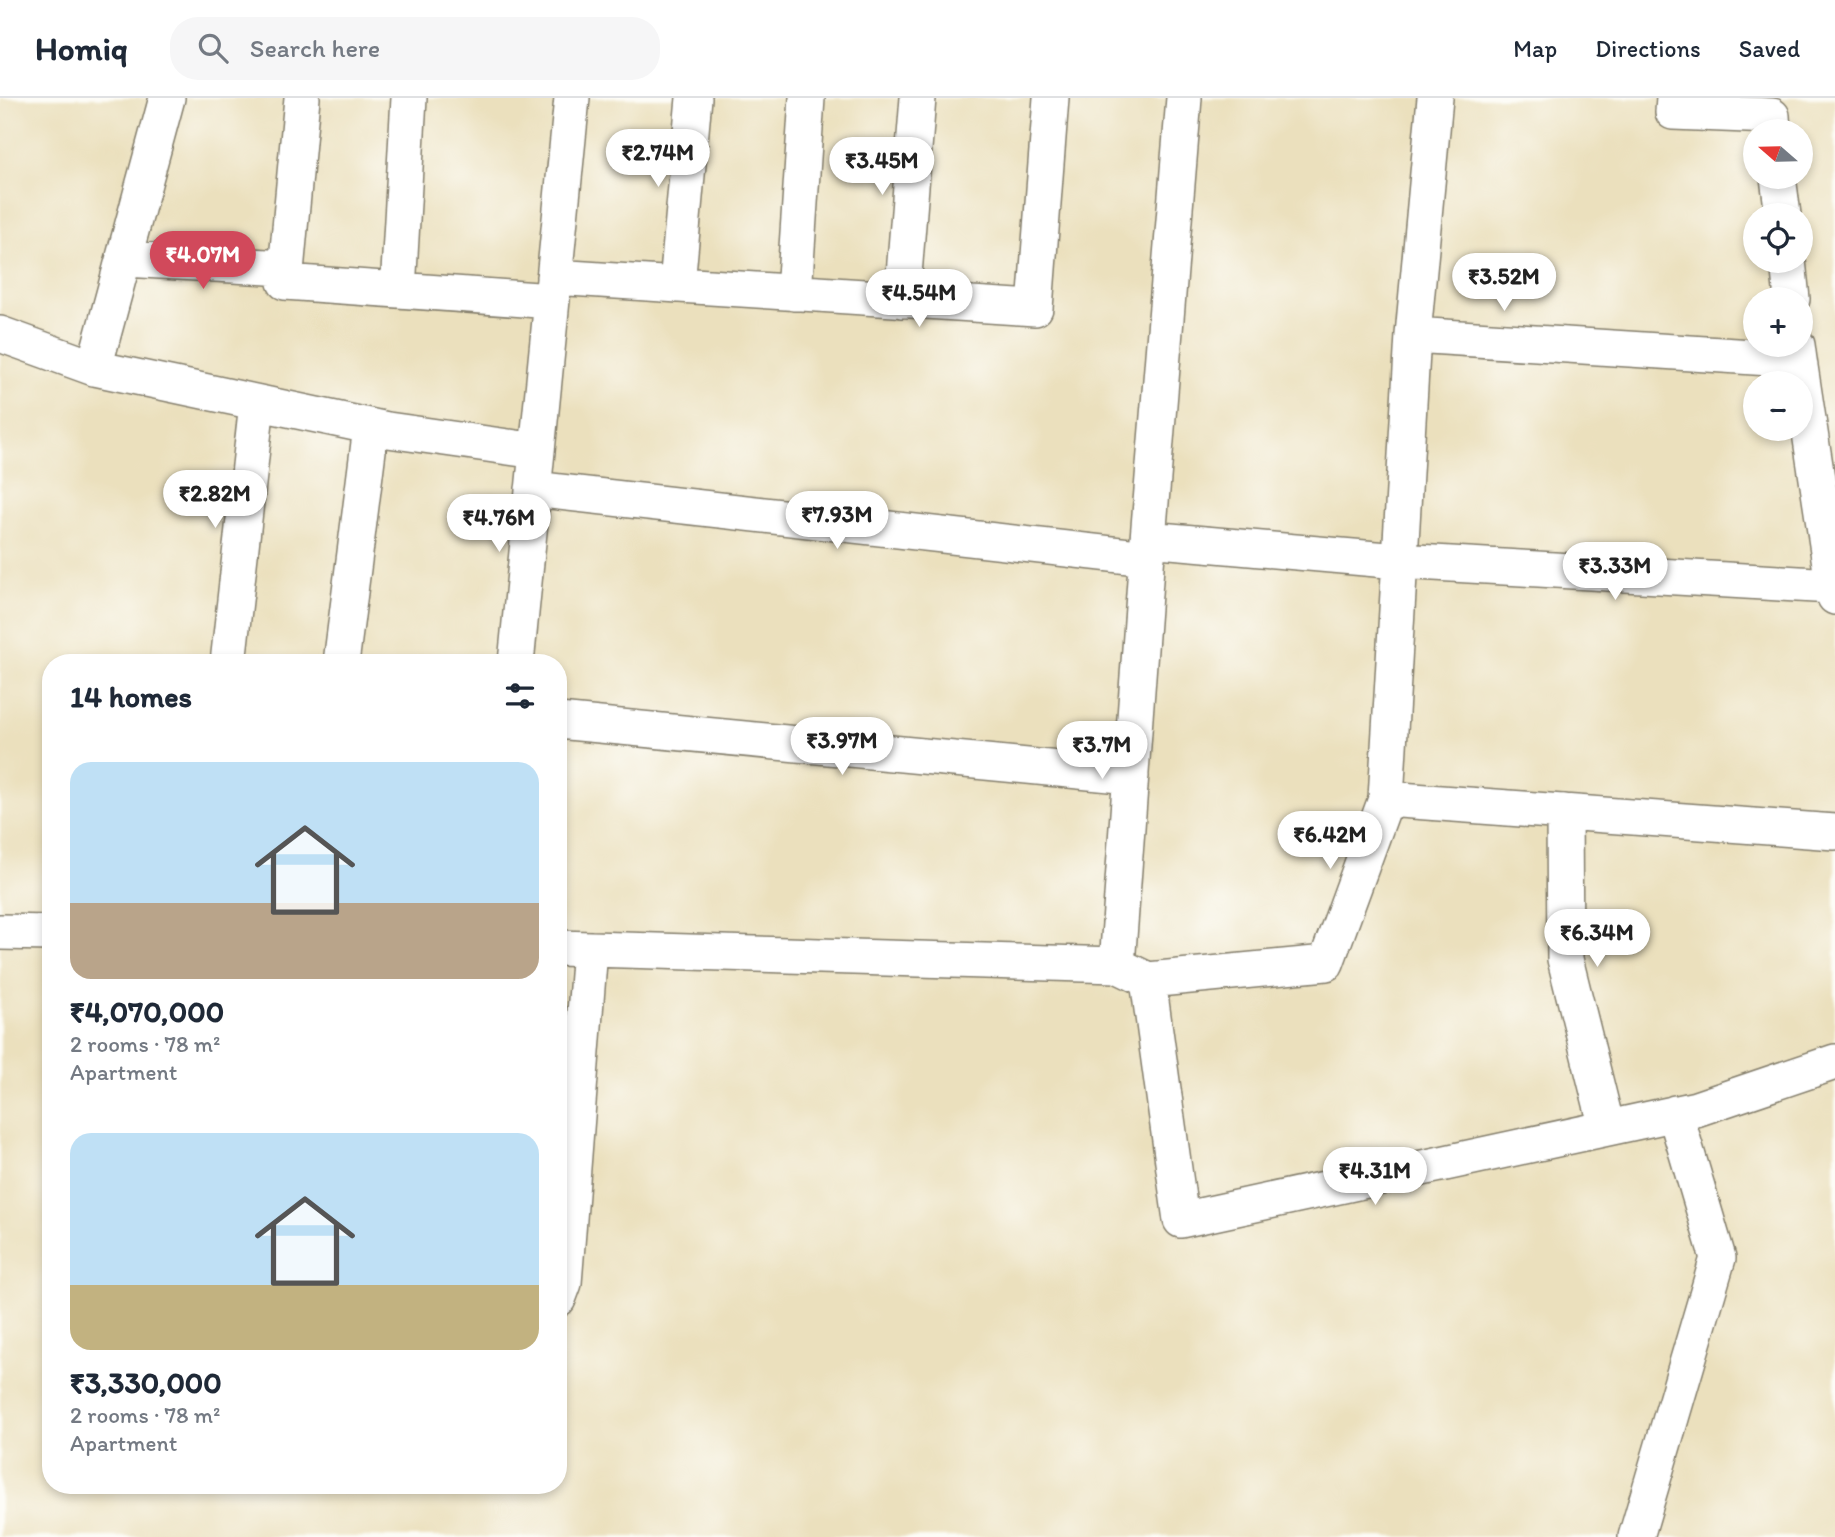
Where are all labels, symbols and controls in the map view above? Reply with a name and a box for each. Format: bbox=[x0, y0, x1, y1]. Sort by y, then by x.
search box bbox=[170, 17, 660, 80]
text: Homiq bbox=[35, 29, 128, 68]
icon: search bbox=[194, 29, 232, 67]
text: Search here bbox=[250, 32, 380, 64]
text: Map bbox=[1513, 34, 1557, 63]
text: Directions bbox=[1595, 34, 1701, 63]
text: Saved bbox=[1739, 34, 1800, 63]
north arrow bbox=[1743, 119, 1813, 189]
map controls bbox=[1743, 119, 1813, 441]
pin: ₹2.74M bbox=[601, 130, 715, 189]
text: ₹2.74M bbox=[622, 138, 694, 166]
pin: ₹3.45M bbox=[825, 138, 939, 197]
text: ₹3.45M bbox=[845, 146, 919, 174]
button: locate bbox=[1743, 203, 1813, 273]
pin: ₹4.07M bbox=[146, 232, 260, 291]
text: ₹4.07M bbox=[166, 240, 240, 268]
pin: ₹3.52M bbox=[1447, 254, 1561, 313]
text: ₹3.52M bbox=[1468, 262, 1540, 290]
pin: ₹4.54M bbox=[862, 270, 976, 329]
text: ₹4.54M bbox=[882, 278, 956, 306]
button: + bbox=[1743, 287, 1813, 357]
button: − bbox=[1743, 371, 1813, 441]
pin: ₹2.82M bbox=[158, 470, 272, 530]
text: ₹2.82M bbox=[179, 479, 251, 507]
pin: ₹7.93M bbox=[780, 491, 894, 551]
pin: ₹4.76M bbox=[442, 494, 556, 554]
text: ₹7.93M bbox=[802, 500, 872, 528]
text: ₹4.76M bbox=[463, 503, 535, 531]
pin: ₹3.33M bbox=[1558, 542, 1672, 602]
text: ₹3.33M bbox=[1579, 551, 1651, 579]
icon: filters bbox=[501, 677, 539, 715]
text: 14 homes bbox=[70, 678, 192, 715]
pin: ₹3.97M bbox=[785, 718, 899, 777]
pin: ₹3.7M bbox=[1053, 722, 1151, 781]
text: ₹3.97M bbox=[807, 726, 877, 754]
text: ₹3.7M bbox=[1073, 730, 1131, 758]
icon: home bbox=[242, 807, 368, 933]
pin: ₹6.42M bbox=[1273, 812, 1387, 871]
text: ₹6.42M bbox=[1293, 820, 1367, 848]
pin: ₹6.34M bbox=[1540, 910, 1654, 969]
text: ₹6.34M bbox=[1560, 918, 1634, 946]
text: ₹4,070,000 bbox=[70, 993, 224, 1030]
text: 2 rooms · 78 m² bbox=[70, 1030, 220, 1058]
text: Apartment bbox=[70, 1058, 177, 1086]
pin: ₹4.31M bbox=[1318, 1148, 1432, 1207]
text: ₹4.31M bbox=[1339, 1156, 1411, 1184]
icon: home bbox=[242, 1178, 368, 1304]
text: ₹3,330,000 bbox=[70, 1364, 222, 1401]
text: 2 rooms · 78 m² bbox=[70, 1401, 220, 1429]
text: Apartment bbox=[70, 1429, 177, 1457]

